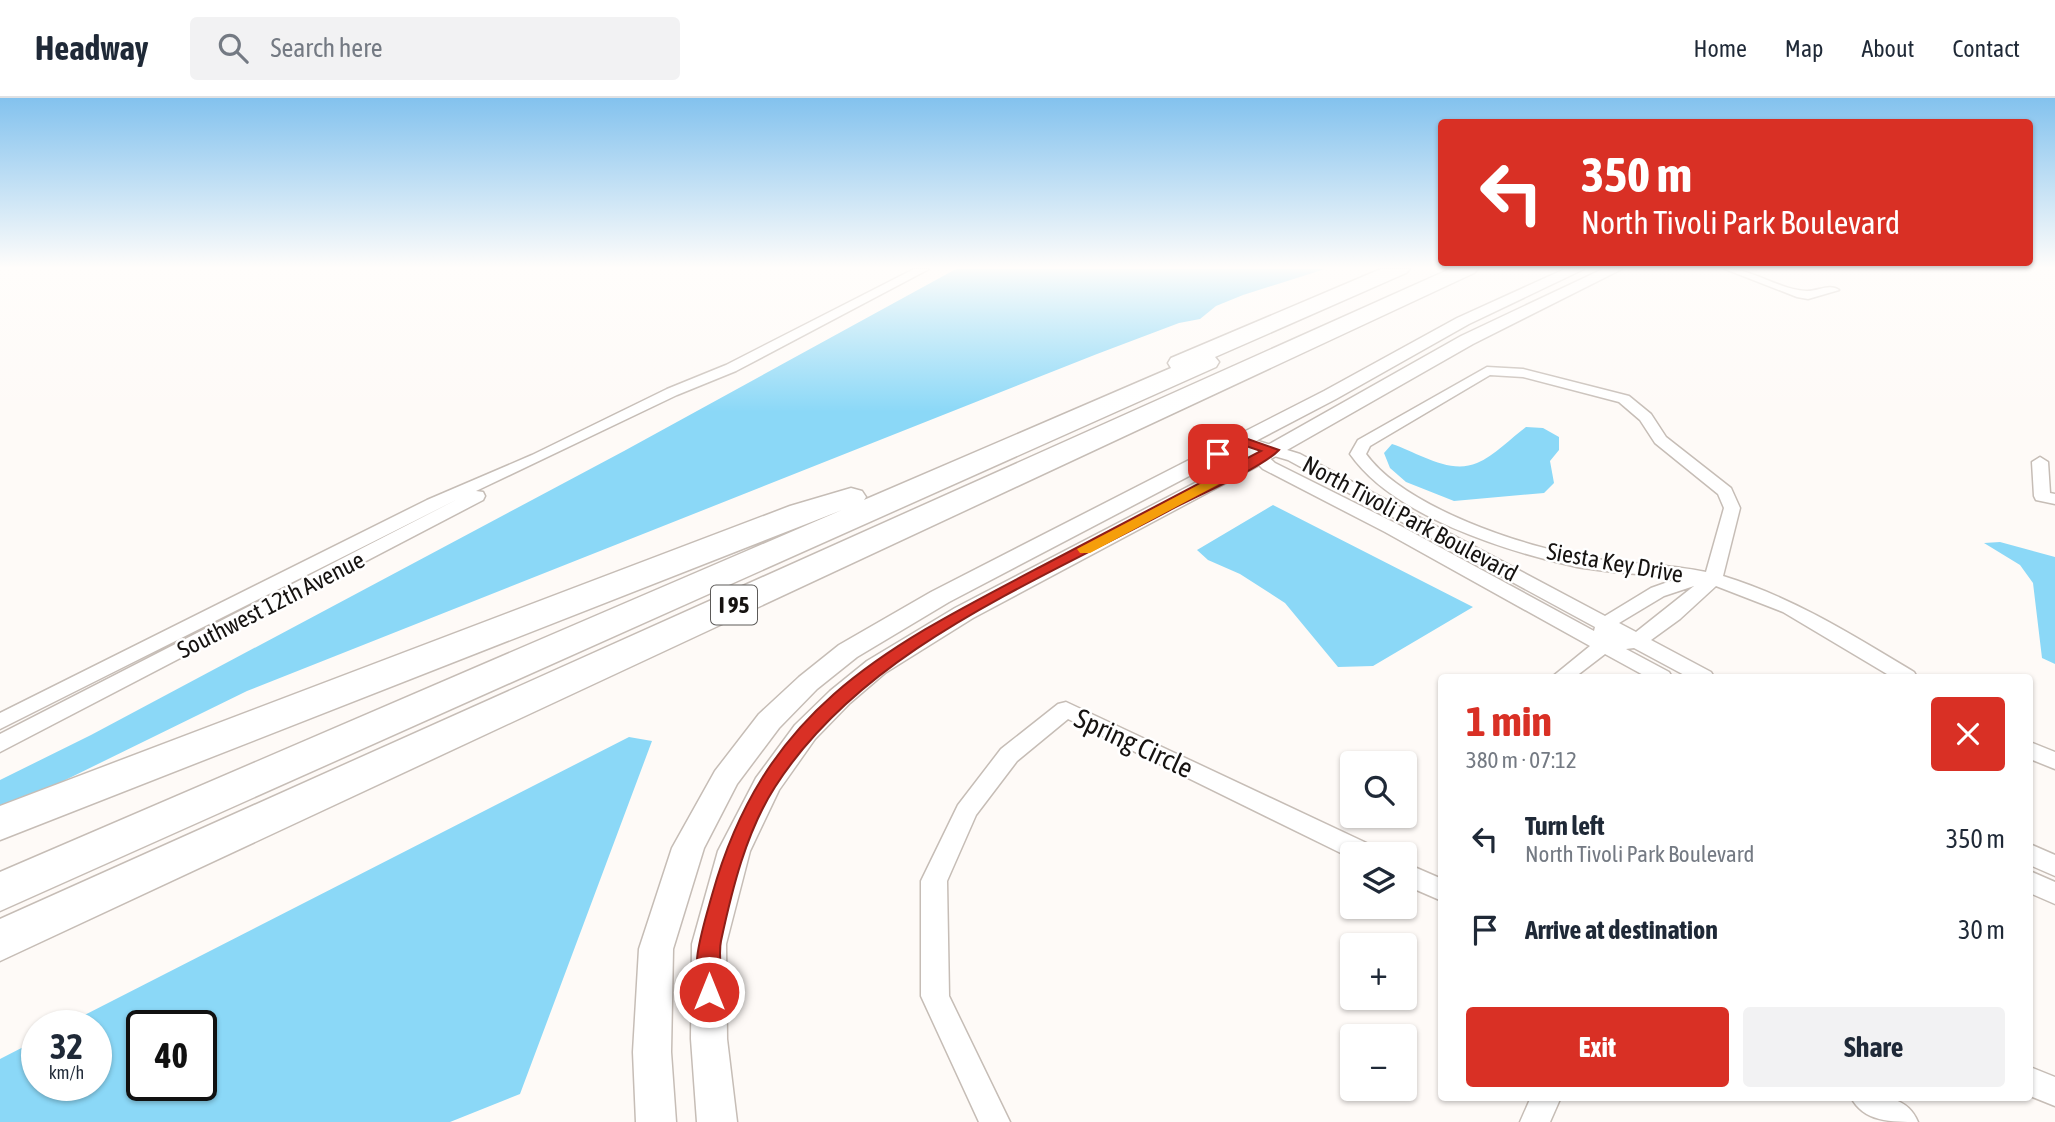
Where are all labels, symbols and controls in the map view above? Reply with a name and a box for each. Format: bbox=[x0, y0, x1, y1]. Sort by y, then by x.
search box bbox=[190, 17, 680, 80]
text: Headway bbox=[35, 29, 148, 67]
icon: search bbox=[214, 29, 252, 67]
text: Search here bbox=[270, 33, 383, 63]
text: Home bbox=[1693, 35, 1747, 62]
text: Map bbox=[1785, 35, 1823, 62]
text: About bbox=[1861, 35, 1914, 62]
text: Contact bbox=[1952, 35, 2020, 62]
text: 350 m bbox=[1581, 146, 1692, 202]
icon: left bbox=[1466, 147, 1557, 238]
text: North Tivoli Park Boulevard bbox=[1581, 204, 1900, 241]
pin bbox=[1188, 424, 1248, 484]
icon: arrive bbox=[1199, 435, 1237, 473]
street label: North Tivoli Park Boulevard bbox=[1298, 450, 1522, 587]
street label: Siesta Key Drive bbox=[1545, 537, 1685, 588]
street label: Southwest 12th Avenue bbox=[173, 546, 369, 663]
road number: I 95 bbox=[711, 586, 757, 624]
text: 1 min bbox=[1466, 697, 1552, 745]
button: close bbox=[1931, 697, 2005, 771]
street label: Spring Circle bbox=[1070, 702, 1198, 784]
text: 380 m · 07:12 bbox=[1466, 747, 1577, 773]
map controls bbox=[1340, 751, 1417, 1101]
button: search bbox=[1340, 751, 1417, 828]
text: Turn left bbox=[1525, 811, 1605, 841]
icon: left bbox=[1466, 820, 1504, 858]
text: 350 m bbox=[1946, 824, 2005, 854]
text: North Tivoli Park Boulevard bbox=[1525, 841, 1754, 867]
button: layers bbox=[1340, 842, 1417, 919]
icon: arrive bbox=[1466, 911, 1504, 949]
text: Arrive at destination bbox=[1525, 915, 1718, 945]
text: 30 m bbox=[1958, 915, 2005, 945]
button: + bbox=[1340, 933, 1417, 1010]
position arrow bbox=[672, 955, 746, 1029]
button: Exit bbox=[1466, 1007, 1729, 1087]
button: Share bbox=[1743, 1007, 2005, 1087]
speed limit sign: 40 bbox=[126, 1010, 217, 1101]
button: − bbox=[1340, 1024, 1417, 1101]
text: 32 bbox=[50, 1026, 83, 1066]
text: km/h bbox=[49, 1062, 84, 1083]

